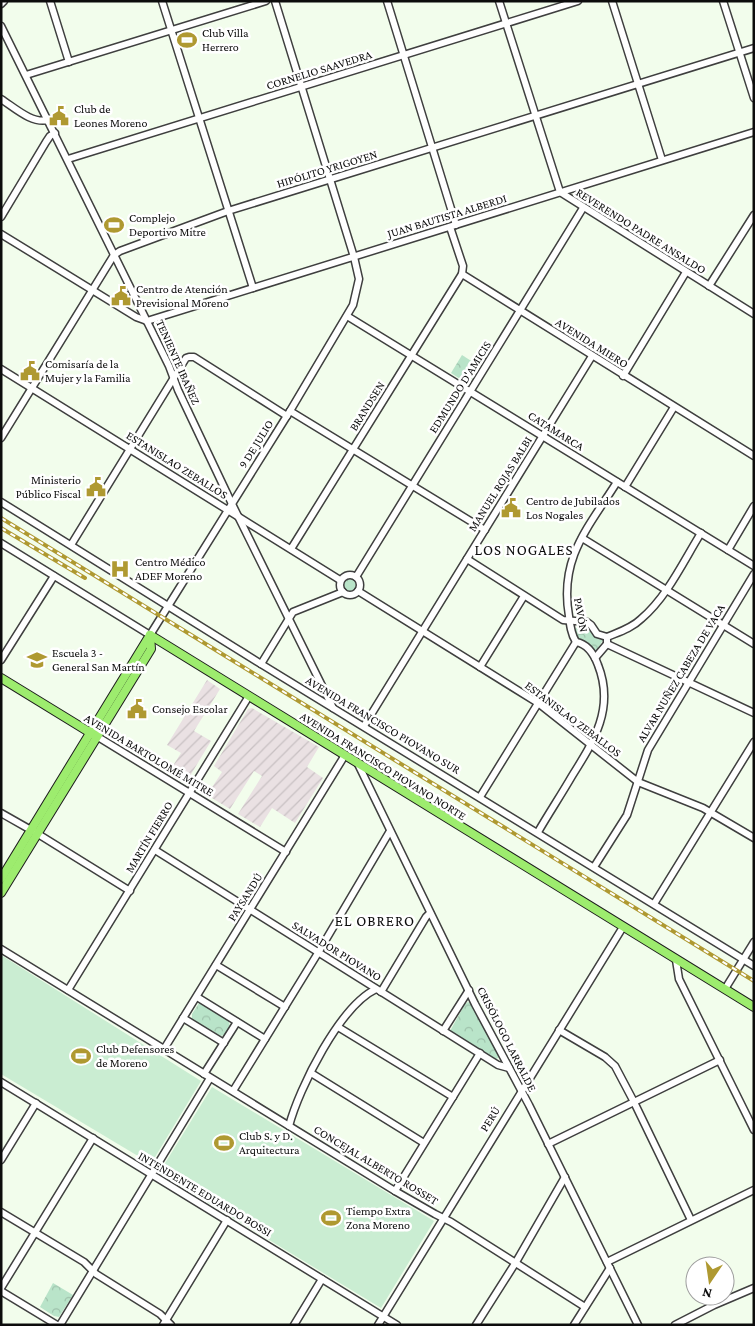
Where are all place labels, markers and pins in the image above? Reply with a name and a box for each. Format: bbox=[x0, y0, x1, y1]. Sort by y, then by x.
place label: Club Villa Herrero bbox=[202, 26, 249, 54]
sports icon: Club Villa Herrero bbox=[176, 29, 198, 51]
place label: Club de Leones Moreno bbox=[74, 102, 148, 130]
public building icon: Club de Leones Moreno bbox=[48, 105, 70, 127]
place label: Complejo Deportivo Mitre bbox=[129, 211, 206, 239]
sports icon: Complejo Deportivo Mitre bbox=[103, 214, 125, 236]
place label: Centro de Atención Previsional Moreno bbox=[136, 282, 229, 310]
public building icon: Centro de Atención Previsional Moreno bbox=[110, 285, 132, 307]
place label: Comisaría de la Mujer y la Familia bbox=[45, 357, 131, 385]
public building icon: Comisaría de la Mujer y la Familia bbox=[19, 360, 41, 382]
place label: Ministerio Público Fiscal bbox=[16, 473, 81, 501]
public building icon: Ministerio Público Fiscal bbox=[85, 476, 107, 498]
place label: Centro de Jubilados Los Nogales bbox=[526, 494, 620, 522]
public building icon: Centro de Jubilados Los Nogales bbox=[500, 497, 522, 519]
place label: Centro Médico ADEF Moreno bbox=[135, 555, 206, 583]
hospital icon: Centro Médico ADEF Moreno bbox=[109, 558, 131, 580]
place label: Escuela 3 - General San Martín bbox=[52, 646, 145, 674]
school or university icon: Escuela 3 - General San Martín bbox=[26, 649, 48, 671]
public building icon: Consejo Escolar bbox=[126, 698, 148, 720]
place label: Consejo Escolar bbox=[152, 702, 228, 716]
place label: Club Defensores de Moreno bbox=[96, 1042, 174, 1070]
sports icon: Club Defensores de Moreno bbox=[70, 1045, 92, 1067]
place label: Club S. y D. Arquitectura bbox=[239, 1129, 300, 1157]
sports icon: Club S. y D. Arquitectura bbox=[213, 1132, 235, 1154]
place label: Tiempo Extra Zona Moreno bbox=[346, 1204, 411, 1232]
sports icon: Tiempo Extra Zona Moreno bbox=[320, 1207, 342, 1229]

